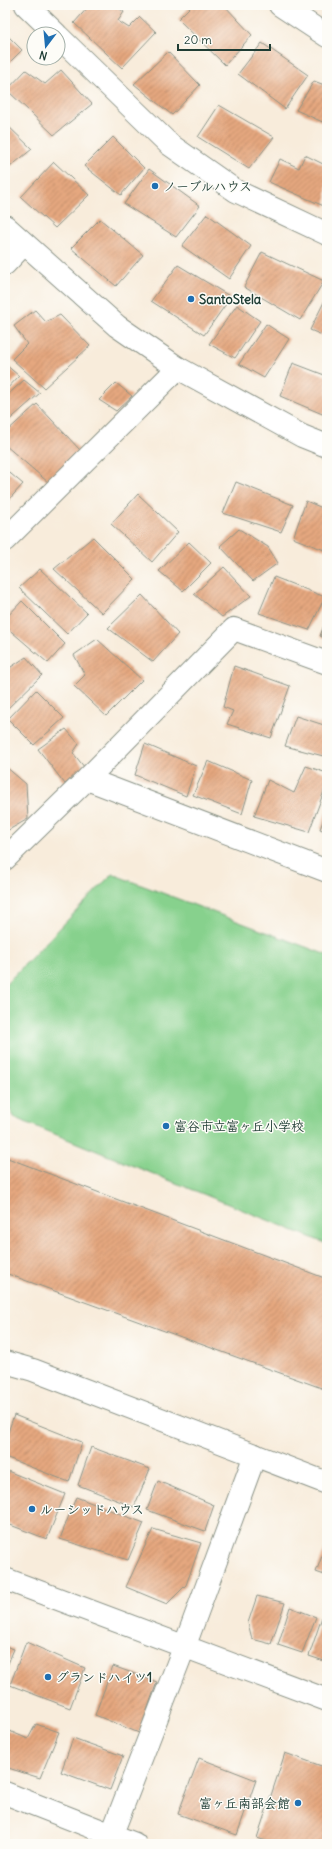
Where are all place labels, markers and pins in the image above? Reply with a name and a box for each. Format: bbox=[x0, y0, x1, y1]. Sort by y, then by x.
place label: ノーブルハウス bbox=[163, 178, 252, 195]
marker: ノーブルハウス bbox=[150, 181, 160, 191]
place label: SantoStela bbox=[199, 291, 262, 308]
marker: SantoStela bbox=[186, 294, 196, 304]
place label: 富谷市立富ヶ丘小学校 bbox=[174, 1118, 304, 1135]
marker: 富谷市立富ヶ丘小学校 bbox=[161, 1121, 171, 1131]
place label: ルーシッドハウス bbox=[40, 1501, 144, 1518]
marker: ルーシッドハウス bbox=[27, 1504, 37, 1514]
place label: グランドハイツ1 bbox=[56, 1669, 152, 1686]
marker: グランドハイツ1 bbox=[43, 1672, 53, 1682]
place label: 富ヶ丘南部会館 bbox=[199, 1795, 290, 1812]
marker: 富ヶ丘南部会館 bbox=[293, 1798, 303, 1808]

